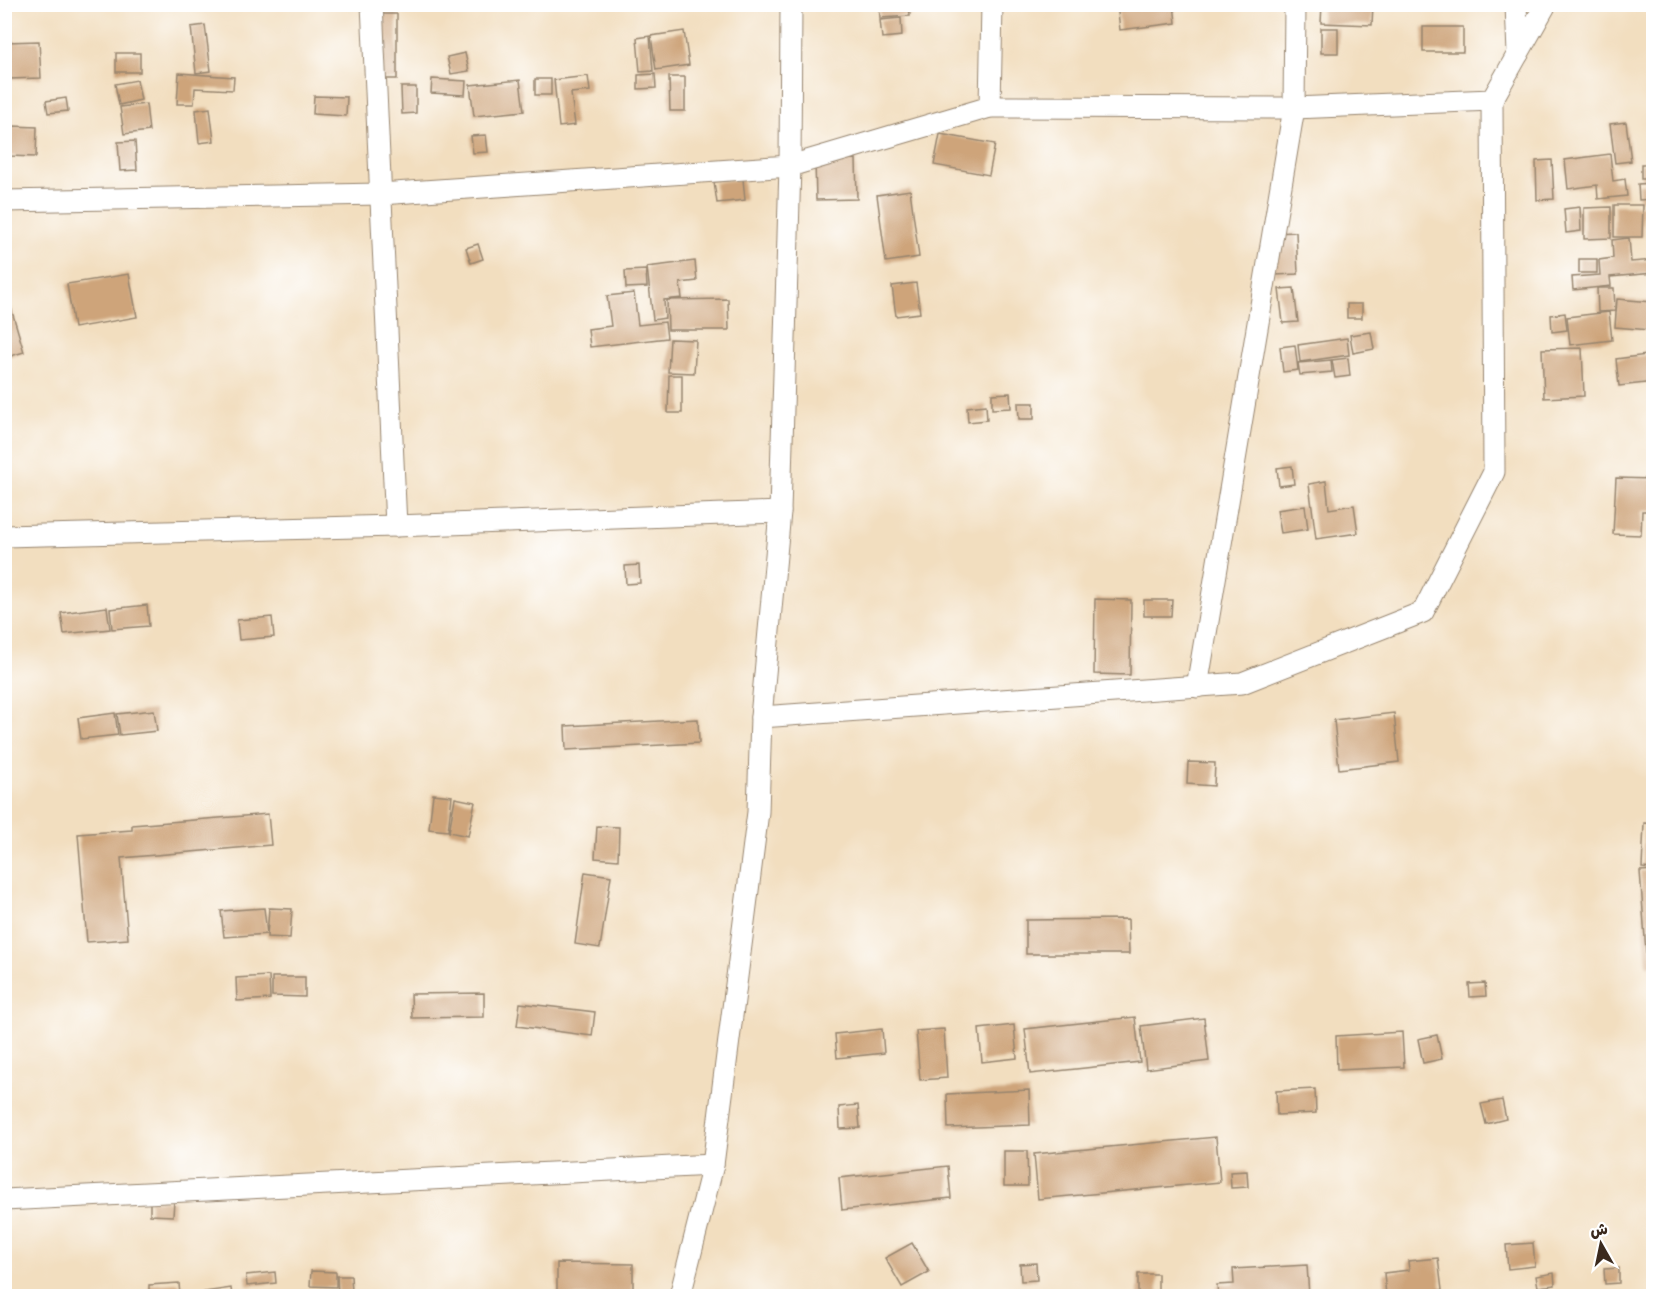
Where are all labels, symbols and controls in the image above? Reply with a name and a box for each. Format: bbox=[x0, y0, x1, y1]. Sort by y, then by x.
north arrow bbox=[1571, 1214, 1631, 1274]
text: ش bbox=[1589, 1219, 1609, 1241]

